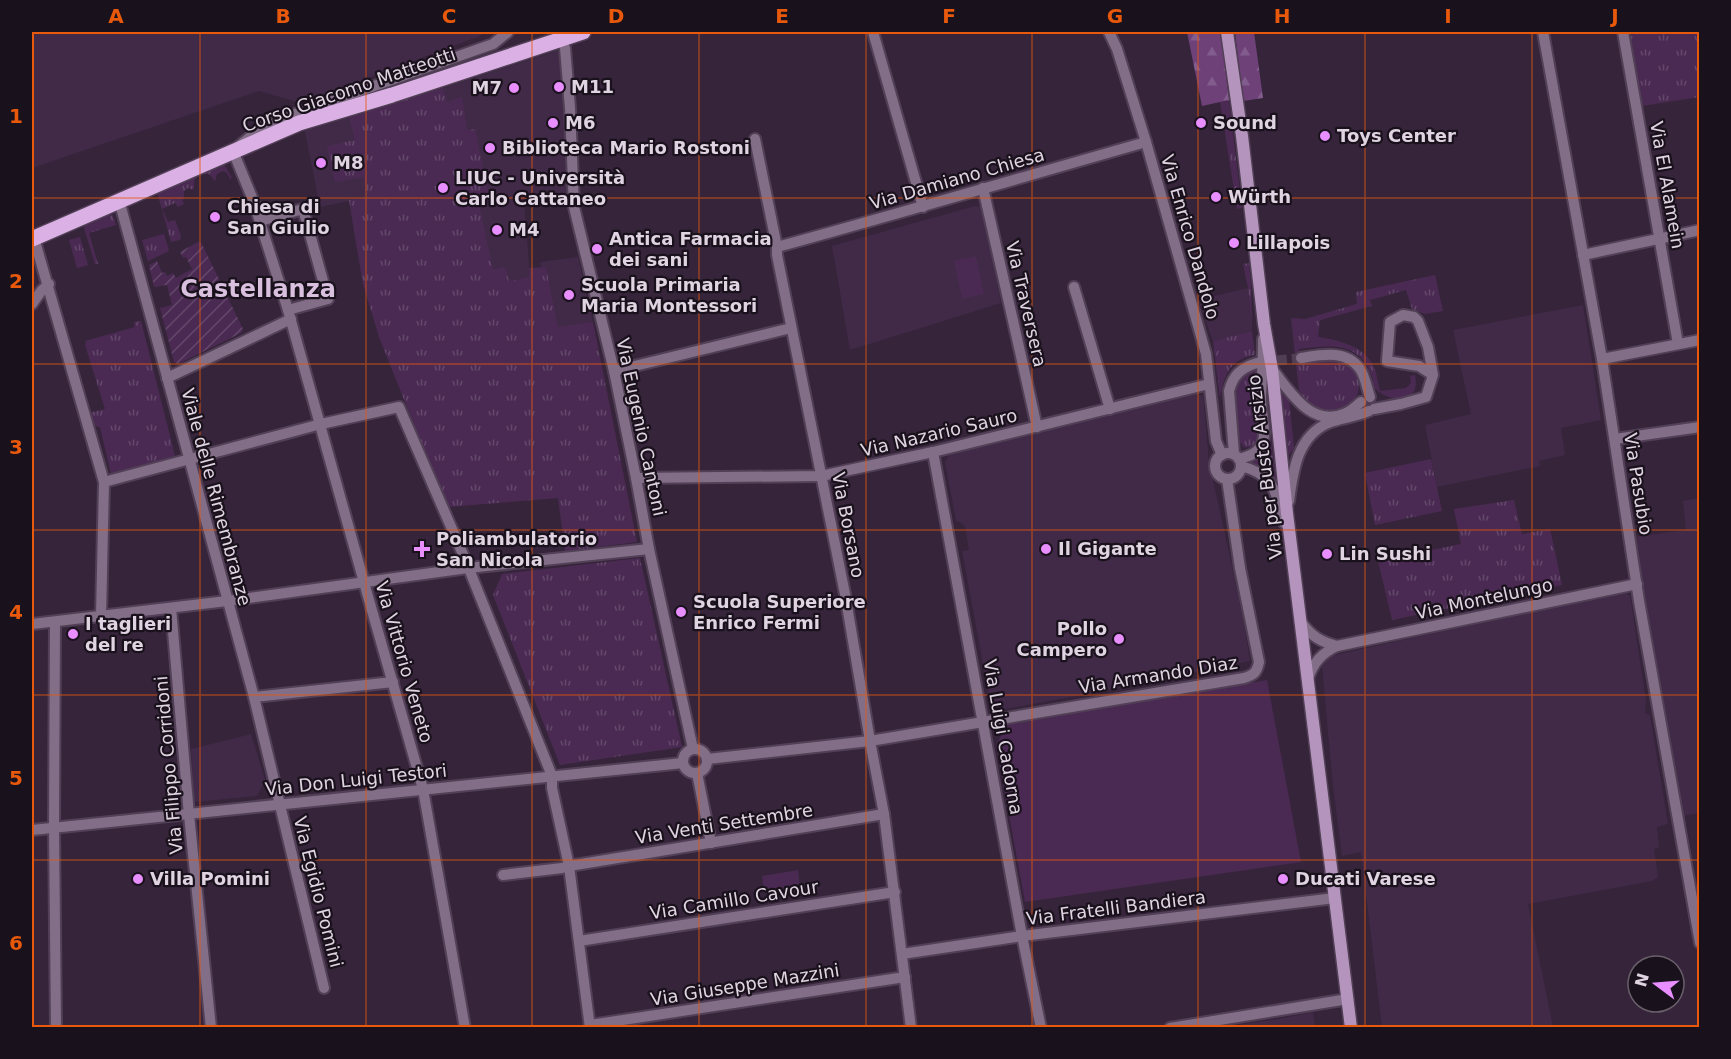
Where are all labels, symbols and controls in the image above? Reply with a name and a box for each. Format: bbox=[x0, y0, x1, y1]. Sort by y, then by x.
text: A bbox=[108, 4, 124, 28]
text: B bbox=[275, 4, 291, 28]
text: C bbox=[442, 4, 456, 28]
text: D bbox=[608, 4, 624, 28]
text: E bbox=[775, 4, 789, 28]
text: F bbox=[942, 4, 956, 28]
text: G bbox=[1107, 4, 1123, 28]
text: H bbox=[1274, 4, 1290, 28]
text: I bbox=[1444, 4, 1452, 28]
text: J bbox=[1609, 4, 1619, 28]
street label: Corso Giacomo Matteotti bbox=[239, 43, 458, 136]
place label: M11 bbox=[571, 76, 614, 97]
place label: M7 bbox=[472, 77, 502, 98]
marker: M11 bbox=[552, 80, 566, 94]
marker: M7 bbox=[507, 81, 521, 95]
text: 1 bbox=[9, 104, 23, 128]
place label: M6 bbox=[565, 112, 595, 133]
place label: Sound bbox=[1213, 112, 1277, 133]
marker: M6 bbox=[546, 116, 560, 130]
marker: Sound bbox=[1194, 116, 1208, 130]
street label: Via El Alamein bbox=[1646, 120, 1689, 250]
place label: Toys Center bbox=[1337, 125, 1456, 146]
marker: Toys Center bbox=[1318, 129, 1332, 143]
place label: Biblioteca Mario Rostoni bbox=[502, 137, 750, 158]
marker: Biblioteca Mario Rostoni bbox=[483, 141, 497, 155]
street label: Via Damiano Chiesa bbox=[867, 144, 1047, 214]
place label: M8 bbox=[333, 152, 363, 173]
street label: Via Enrico Dandolo bbox=[1157, 152, 1224, 322]
marker: M8 bbox=[314, 156, 328, 170]
place label: LIUC - Università Carlo Cattaneo bbox=[455, 167, 625, 209]
marker: LIUC - Università Carlo Cattaneo bbox=[436, 181, 450, 195]
place label: Würth bbox=[1228, 186, 1291, 207]
marker: Würth bbox=[1209, 190, 1223, 204]
place label: Chiesa di San Giulio bbox=[227, 196, 330, 238]
marker: Chiesa di San Giulio bbox=[208, 210, 222, 224]
place label: M4 bbox=[509, 219, 539, 240]
marker: M4 bbox=[490, 223, 504, 237]
place label: Antica Farmacia dei sani bbox=[609, 228, 772, 270]
place label: Lillapois bbox=[1246, 232, 1330, 253]
marker: Lillapois bbox=[1227, 236, 1241, 250]
street label: Via Traversera bbox=[1002, 239, 1051, 369]
marker: Antica Farmacia dei sani bbox=[590, 242, 604, 256]
text: 2 bbox=[9, 269, 23, 293]
place label: Scuola Primaria Maria Montessori bbox=[581, 274, 757, 316]
district label: Castellanza bbox=[180, 275, 336, 303]
marker: Scuola Primaria Maria Montessori bbox=[562, 288, 576, 302]
street label: Via Eugenio Cantoni bbox=[612, 336, 671, 518]
street label: Via per Busto Arsizio bbox=[1243, 374, 1286, 561]
street label: Viale delle Rimembranze bbox=[177, 386, 256, 608]
street label: Via Nazario Sauro bbox=[859, 404, 1019, 461]
street label: Via Pasubio bbox=[1620, 431, 1657, 536]
text: 3 bbox=[9, 435, 23, 459]
street label: Via Borsano bbox=[828, 470, 869, 580]
place label: Poliambulatorio San Nicola bbox=[436, 528, 597, 570]
place label: Il Gigante bbox=[1058, 538, 1157, 559]
marker: Poliambulatorio San Nicola bbox=[413, 540, 431, 558]
marker: Il Gigante bbox=[1039, 542, 1053, 556]
place label: Lin Sushi bbox=[1339, 543, 1431, 564]
marker: Lin Sushi bbox=[1320, 547, 1334, 561]
street label: Via Montelungo bbox=[1413, 574, 1555, 623]
street label: Via Vittorio Veneto bbox=[371, 579, 438, 745]
place label: Scuola Superiore Enrico Fermi bbox=[693, 591, 866, 633]
text: 4 bbox=[9, 600, 23, 624]
marker: Scuola Superiore Enrico Fermi bbox=[674, 605, 688, 619]
place label: I taglieri del re bbox=[85, 613, 171, 655]
place label: Pollo Campero bbox=[1017, 618, 1107, 660]
marker: I taglieri del re bbox=[66, 627, 80, 641]
marker: Pollo Campero bbox=[1112, 632, 1126, 646]
street label: Via Armando Diaz bbox=[1077, 652, 1239, 697]
street label: Via Luigi Cadorna bbox=[979, 658, 1028, 816]
street label: Via Filippo Corridoni bbox=[150, 675, 187, 855]
street label: Via Don Luigi Testori bbox=[264, 760, 448, 799]
text: 5 bbox=[9, 766, 23, 790]
street label: Via Venti Settembre bbox=[634, 799, 814, 848]
street label: Via Egidio Pomini bbox=[290, 814, 347, 970]
place label: Villa Pomini bbox=[150, 868, 270, 889]
place label: Ducati Varese bbox=[1295, 868, 1436, 889]
marker: Villa Pomini bbox=[131, 872, 145, 886]
marker: Ducati Varese bbox=[1276, 872, 1290, 886]
street label: Via Camillo Cavour bbox=[648, 876, 820, 923]
street label: Via Fratelli Bandiera bbox=[1025, 886, 1207, 929]
text: 6 bbox=[9, 931, 23, 955]
north arrow bbox=[1626, 954, 1686, 1014]
street label: Via Giuseppe Mazzini bbox=[649, 959, 841, 1010]
text: N bbox=[1631, 971, 1653, 989]

